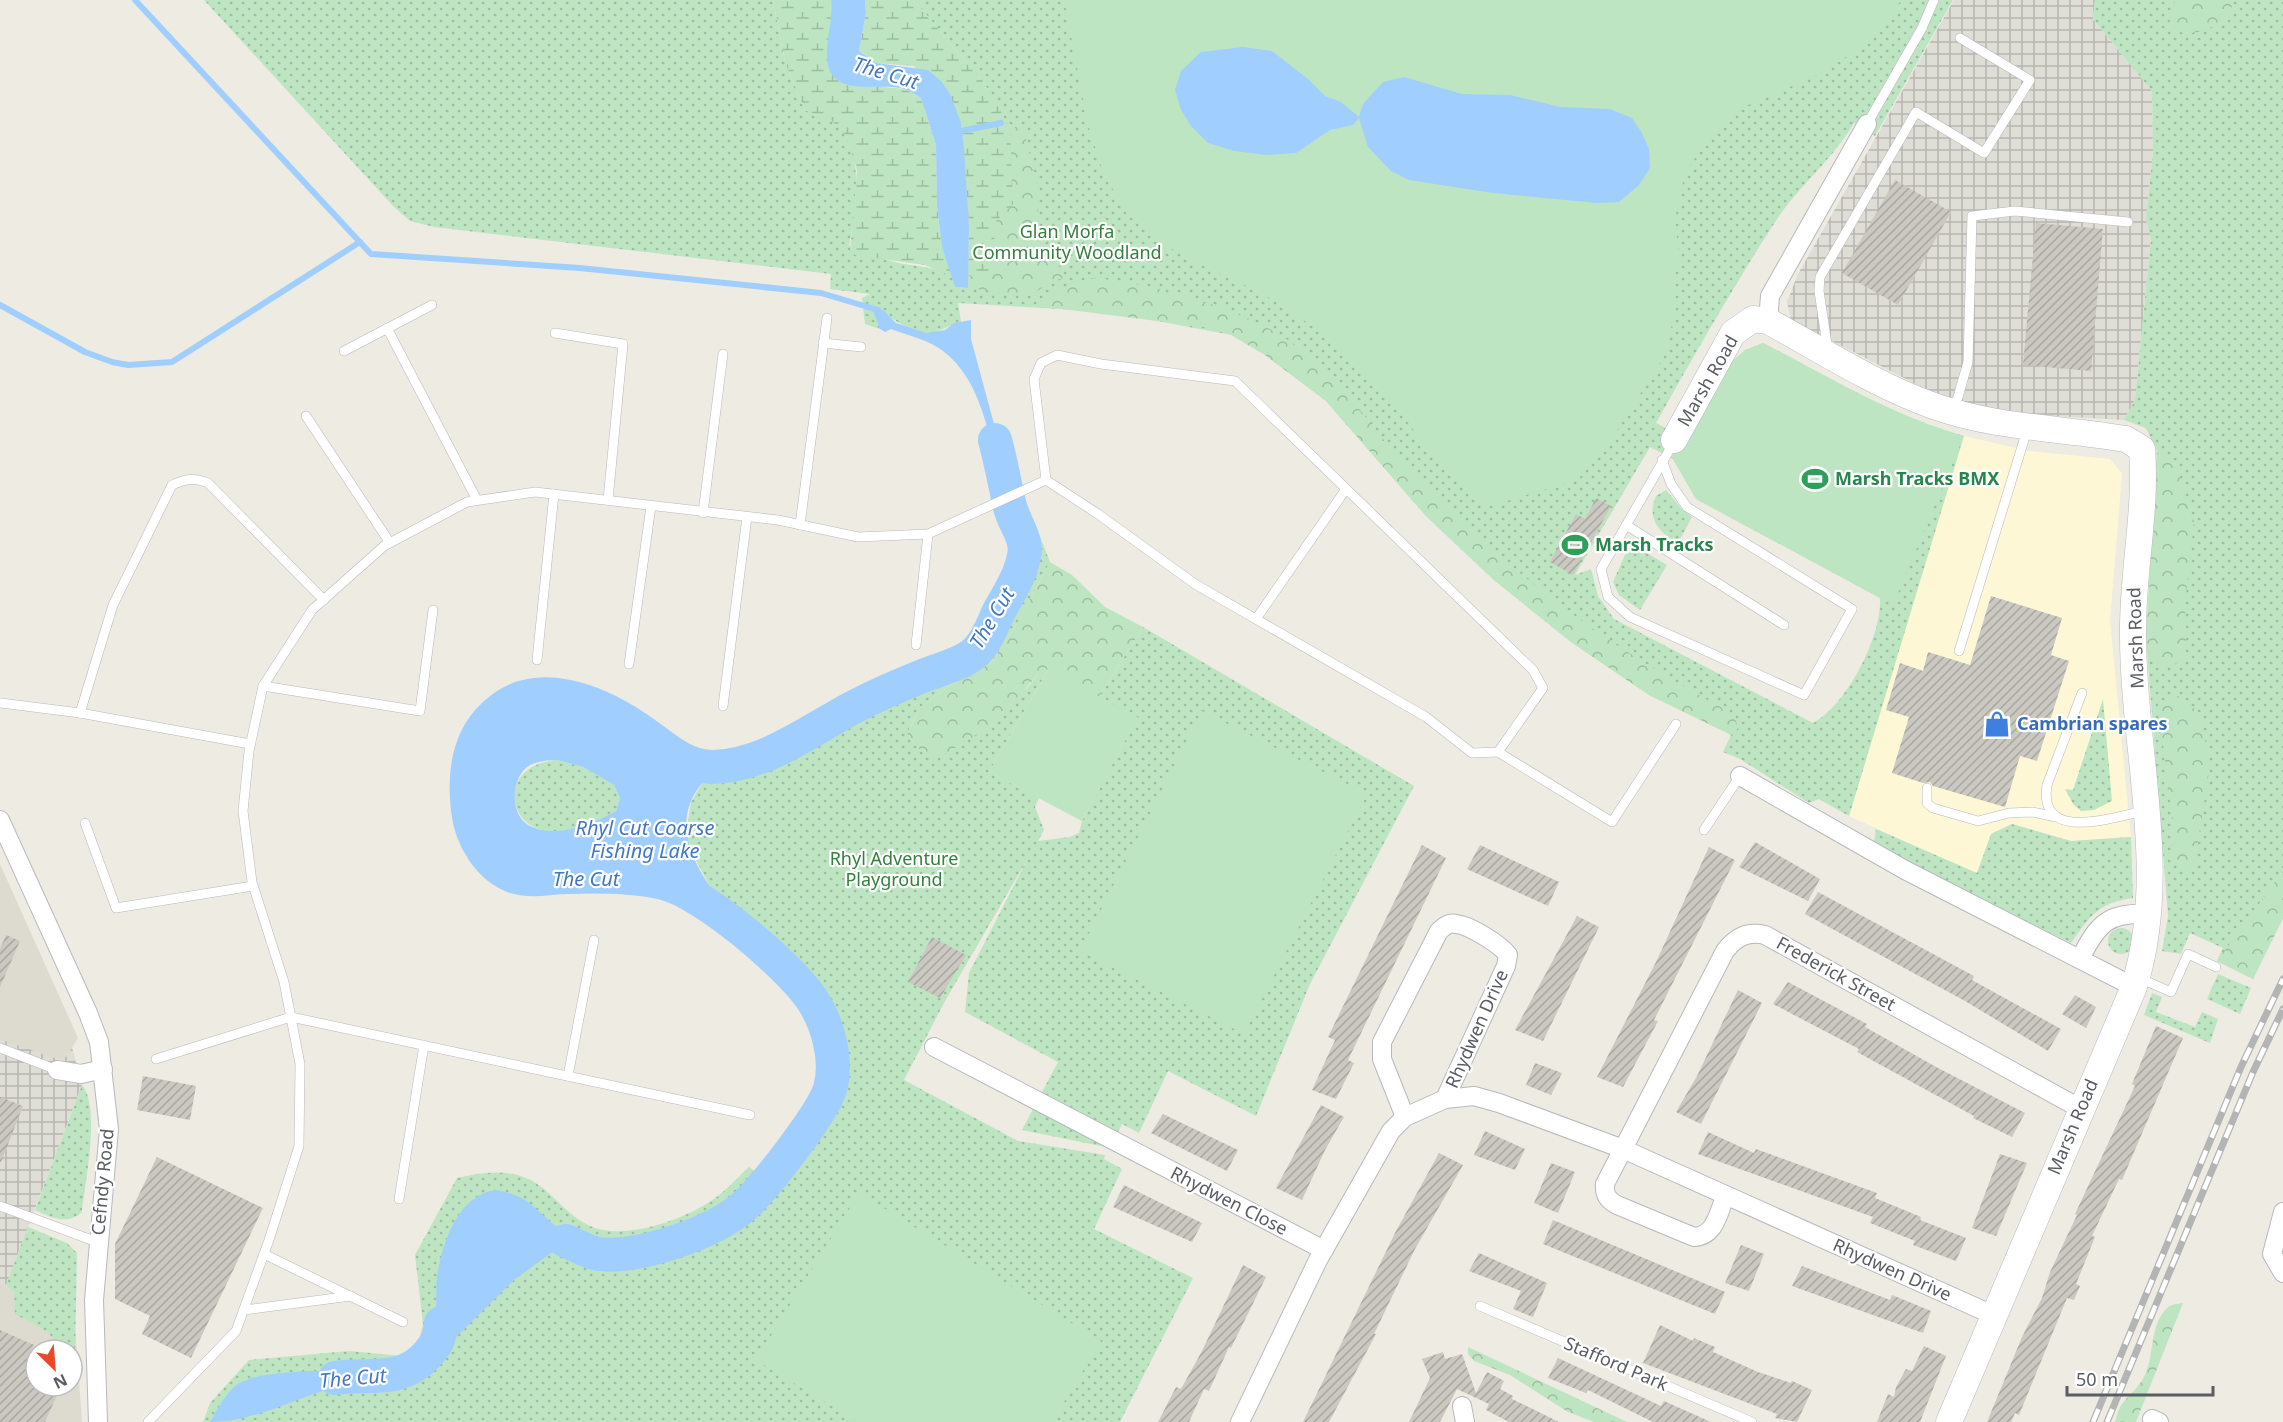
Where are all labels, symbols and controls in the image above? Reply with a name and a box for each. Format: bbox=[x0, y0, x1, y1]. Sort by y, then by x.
water label: The Cut bbox=[850, 50, 923, 96]
park label: Glan Morfa Community Woodland bbox=[972, 219, 1162, 264]
street label: Marsh Road bbox=[1671, 331, 1743, 430]
sports icon: Marsh Tracks BMX bbox=[1800, 464, 1830, 494]
place label: Marsh Tracks BMX bbox=[1835, 466, 1999, 490]
sports icon: Marsh Tracks bbox=[1560, 530, 1590, 560]
place label: Marsh Tracks bbox=[1595, 532, 1714, 556]
water label: The Cut bbox=[963, 581, 1021, 653]
street label: Marsh Road bbox=[2121, 587, 2149, 689]
shop icon: Cambrian spares bbox=[1982, 709, 2012, 739]
place label: Cambrian spares bbox=[2017, 711, 2168, 735]
water label: Rhyl Cut Coarse Fishing Lake bbox=[576, 814, 714, 864]
park label: Rhyl Adventure Playground bbox=[830, 846, 958, 891]
water label: The Cut bbox=[553, 865, 621, 892]
street label: Frederick Street bbox=[1772, 930, 1901, 1016]
street label: Rhydwen Drive bbox=[1439, 966, 1513, 1092]
street label: Marsh Road bbox=[2041, 1075, 2103, 1178]
street label: Cefndy Road bbox=[85, 1128, 119, 1236]
street label: Rhydwen Close bbox=[1167, 1160, 1292, 1240]
street label: Rhydwen Drive bbox=[1829, 1232, 1955, 1306]
street label: Stafford Park bbox=[1561, 1330, 1672, 1396]
north arrow bbox=[24, 1338, 84, 1398]
scale bar bbox=[2067, 1359, 2212, 1397]
water label: The Cut bbox=[319, 1361, 389, 1394]
text: 50 m bbox=[2076, 1367, 2118, 1391]
text: N bbox=[50, 1369, 71, 1394]

